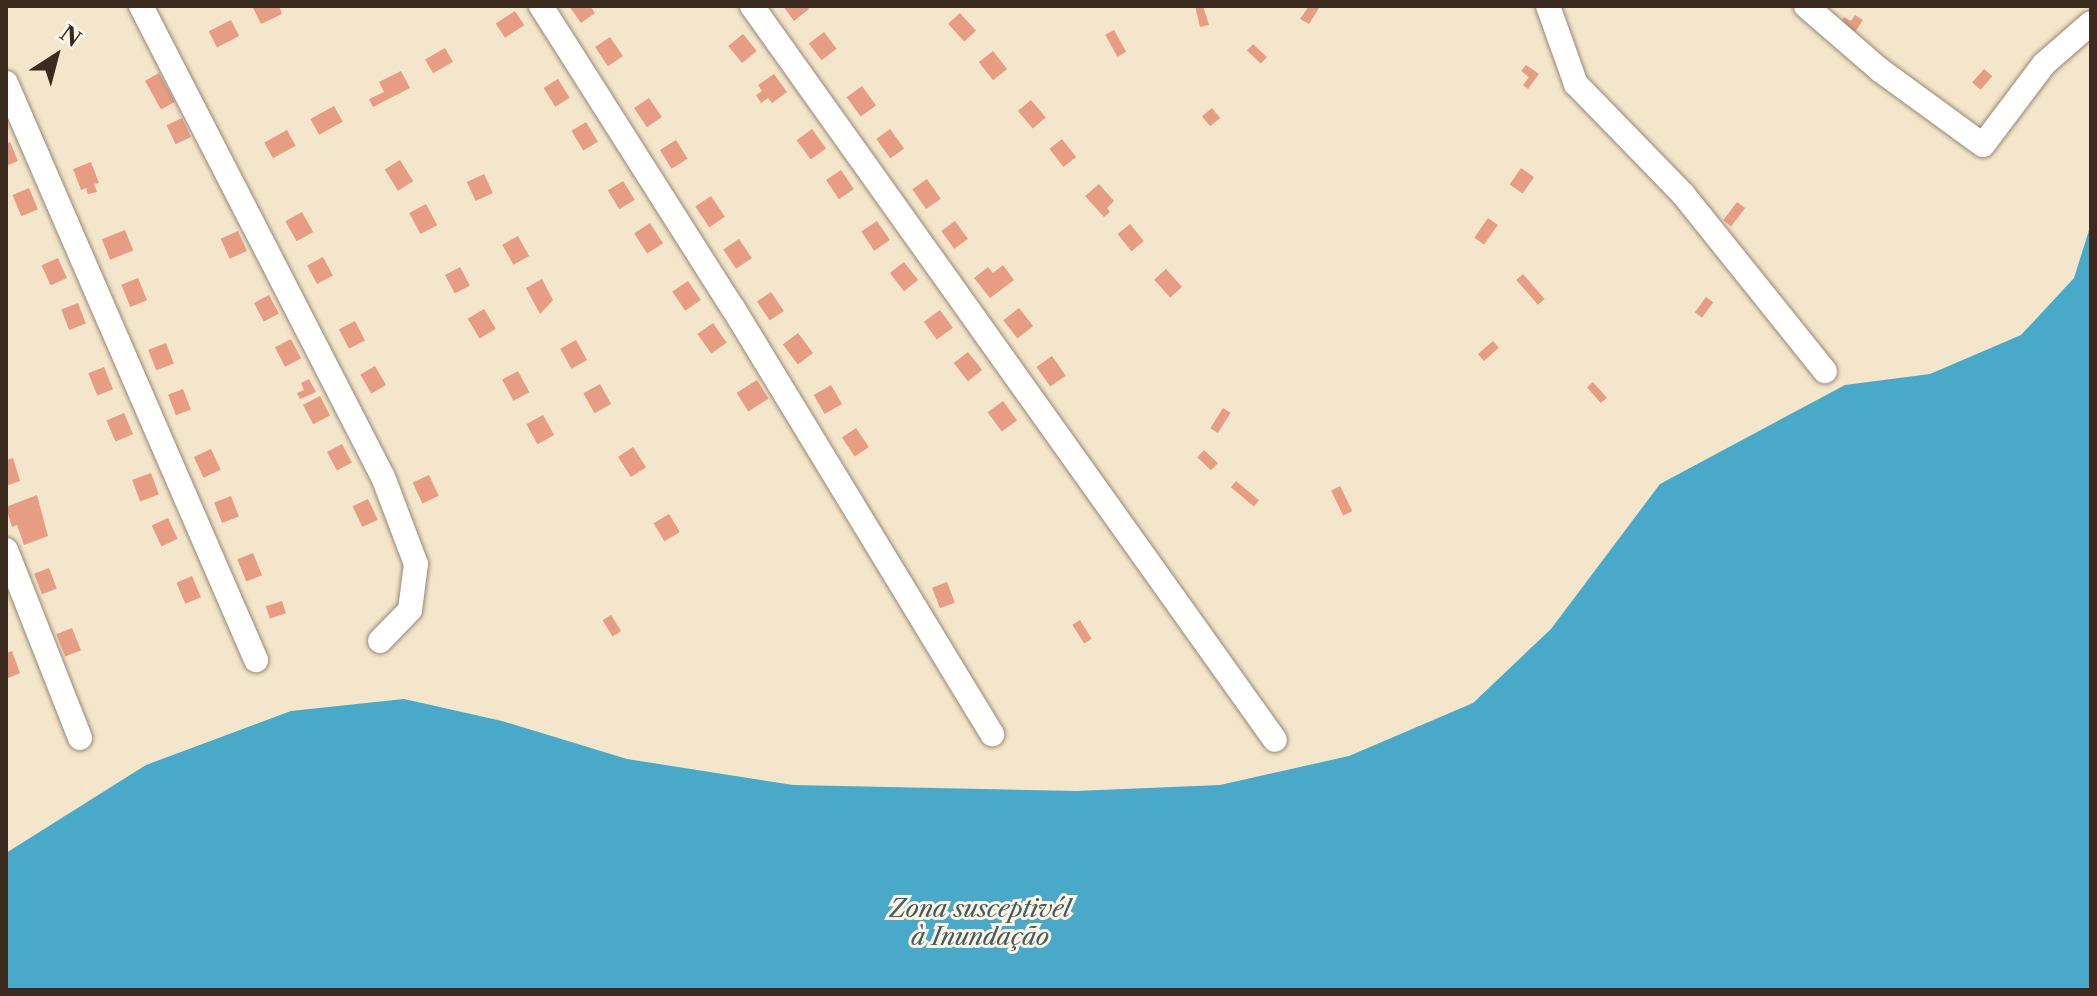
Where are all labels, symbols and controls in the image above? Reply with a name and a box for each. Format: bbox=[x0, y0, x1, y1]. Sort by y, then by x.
north arrow bbox=[16, 16, 96, 96]
text: N bbox=[55, 20, 86, 53]
water label: Zona susceptivél à Inundação bbox=[889, 895, 1071, 951]

